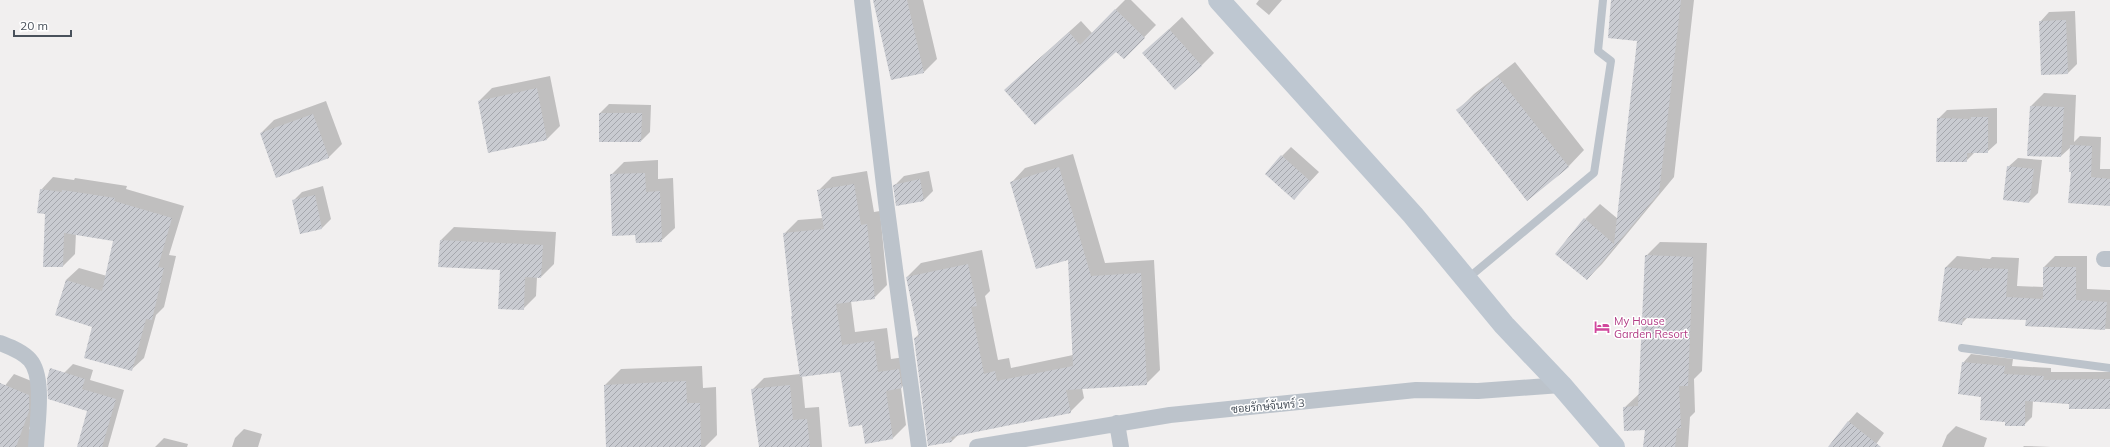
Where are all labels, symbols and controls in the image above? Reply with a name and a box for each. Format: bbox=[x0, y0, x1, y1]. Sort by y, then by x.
scale bar bbox=[14, 12, 71, 38]
text: 20 m bbox=[20, 18, 48, 33]
place label: My House Garden Resort bbox=[1614, 314, 1688, 341]
hotel icon: My House Garden Resort bbox=[1593, 318, 1611, 336]
street label: ซอยรักษ์จันทร์ 3 bbox=[1231, 395, 1305, 416]

